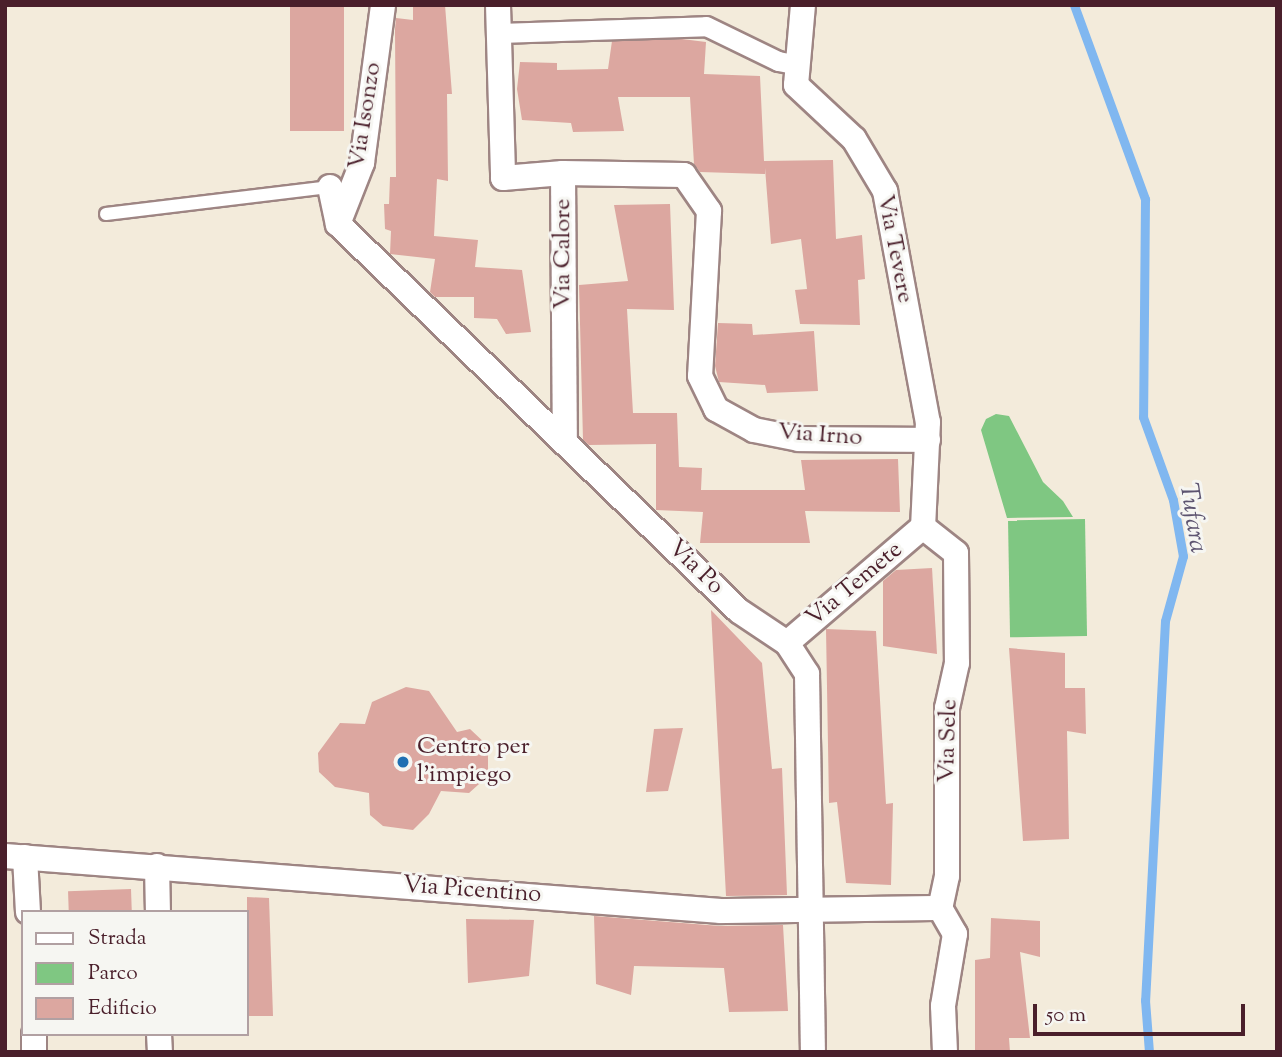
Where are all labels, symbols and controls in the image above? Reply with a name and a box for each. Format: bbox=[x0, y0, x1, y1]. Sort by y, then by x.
street label: Via Isonzo bbox=[343, 61, 389, 171]
street label: Via Tevere bbox=[869, 192, 919, 306]
street label: Via Calore bbox=[550, 199, 578, 309]
street label: Via Irno bbox=[777, 419, 863, 453]
water label: Tufara bbox=[1171, 481, 1213, 555]
street label: Via Po bbox=[661, 535, 729, 601]
street label: Via Temete bbox=[801, 536, 909, 634]
street label: Via Sele bbox=[933, 699, 965, 783]
place label: Centro per l'impiego bbox=[417, 734, 530, 790]
marker: Centro per l'impiego bbox=[395, 754, 411, 770]
street label: Via Picentino bbox=[402, 872, 542, 910]
legend bbox=[21, 910, 248, 1036]
text: Strada bbox=[88, 924, 147, 954]
text: Parco bbox=[88, 959, 138, 989]
scale bar bbox=[1037, 990, 1249, 1034]
text: Edificio bbox=[88, 994, 157, 1024]
text: 50 m bbox=[1046, 1001, 1086, 1031]

